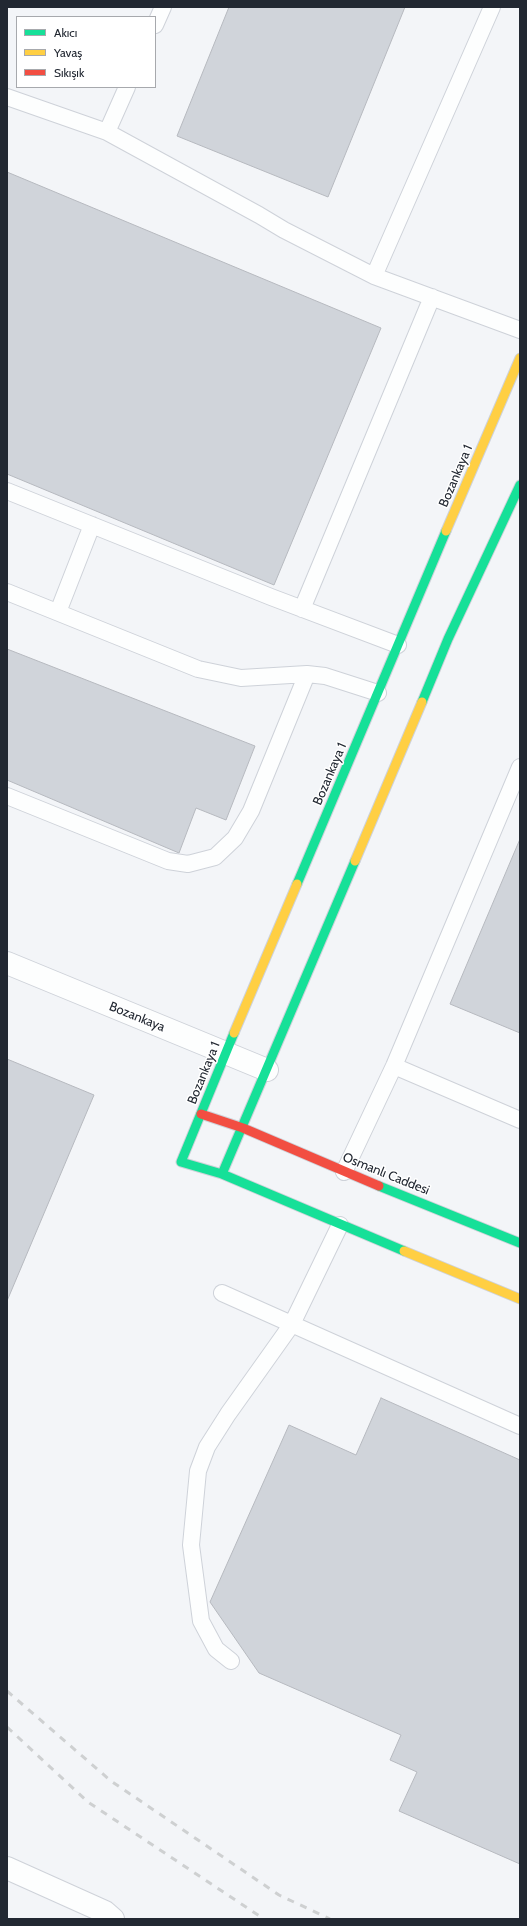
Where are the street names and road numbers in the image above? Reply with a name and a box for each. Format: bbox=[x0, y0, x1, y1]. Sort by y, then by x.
street label: Bozankaya 1 bbox=[436, 443, 476, 509]
street label: Bozankaya 1 bbox=[310, 741, 350, 807]
street label: Bozankaya bbox=[107, 999, 167, 1035]
street label: Bozankaya 1 bbox=[184, 1039, 224, 1107]
street label: Osmanlı Caddesi bbox=[340, 1149, 432, 1199]

